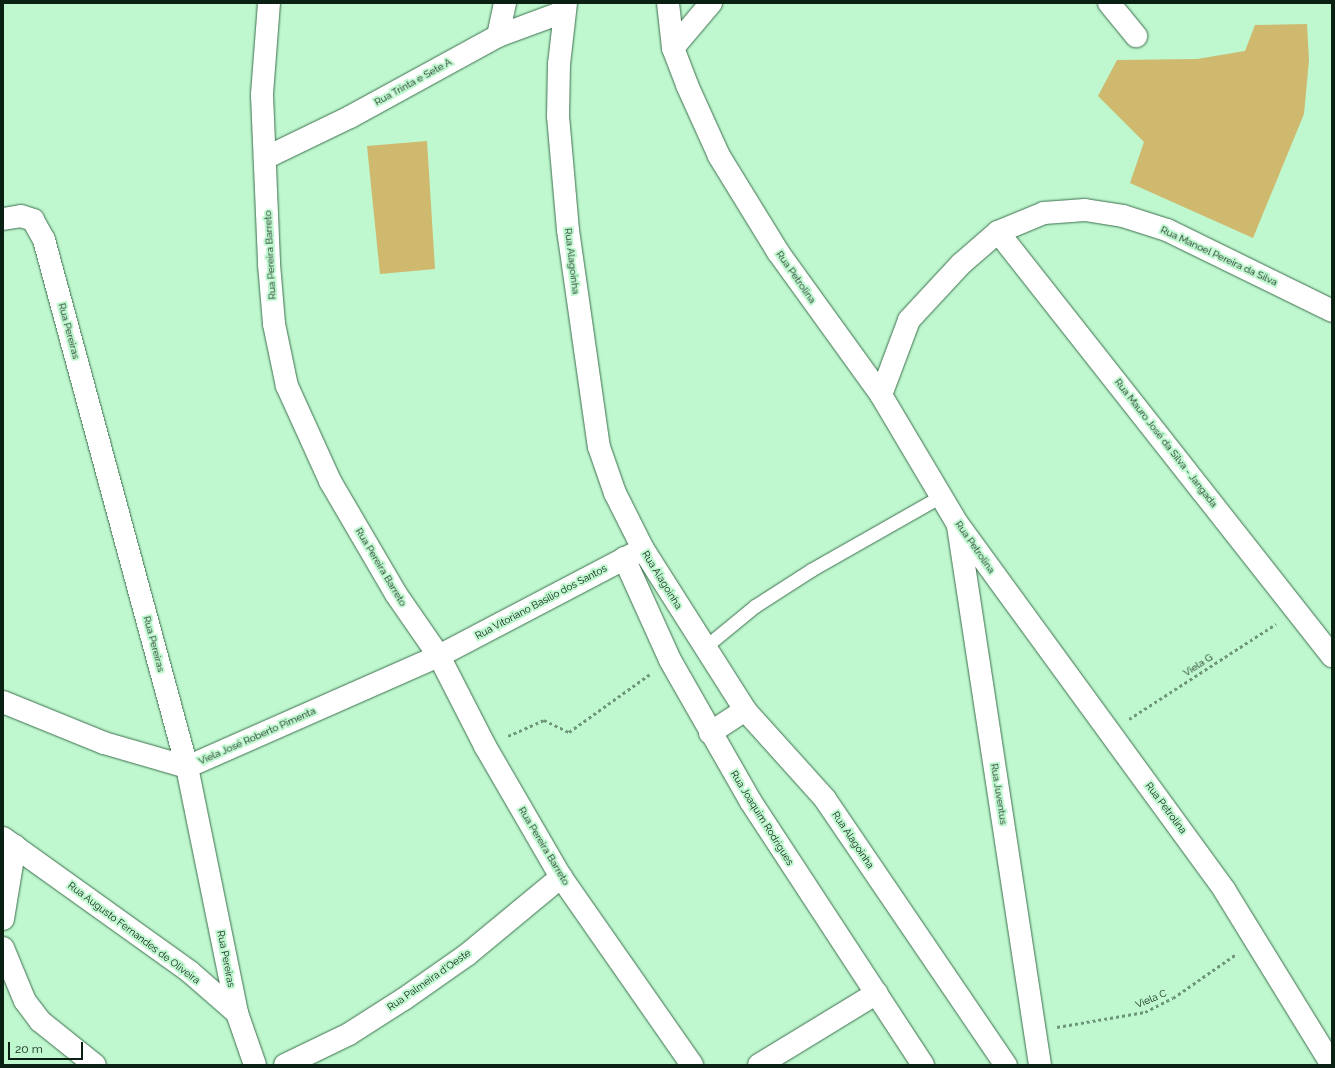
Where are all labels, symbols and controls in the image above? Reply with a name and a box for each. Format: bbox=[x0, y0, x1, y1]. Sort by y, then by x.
street label: Rua Trinta e Sete A bbox=[372, 56, 454, 108]
street label: Rua Pereira Barreto bbox=[262, 210, 278, 300]
street label: Rua Manoel Pereira da Silva bbox=[1158, 224, 1280, 288]
street label: Rua Alagoinha bbox=[562, 227, 582, 295]
street label: Rua Petrolina bbox=[774, 249, 818, 305]
street label: Rua Pereiras bbox=[56, 302, 82, 360]
street label: Rua Mauro José da Silva - Jangada bbox=[1112, 376, 1220, 510]
street label: Rua Petrolina bbox=[953, 519, 997, 575]
street label: Rua Pereira Barreto bbox=[353, 526, 409, 608]
street label: Rua Alagoinha bbox=[639, 549, 685, 611]
street label: Rua Vitoriano Basílio dos Santos bbox=[473, 562, 609, 642]
street label: Rua Pereiras bbox=[141, 615, 167, 673]
street label: Viela G bbox=[1181, 651, 1215, 679]
street label: Viela José Roberto Pimenta bbox=[196, 705, 318, 767]
street label: Rua Juventus bbox=[988, 762, 1010, 826]
street label: Rua Joaquim Rodrigues bbox=[728, 768, 796, 868]
street label: Rua Petrolina bbox=[1143, 780, 1189, 836]
street label: Rua Pereira Barreto bbox=[516, 805, 572, 887]
street label: Rua Alagoinha bbox=[829, 809, 877, 871]
street label: Rua Augusto Fernandes de Oliveira bbox=[66, 879, 202, 987]
street label: Rua Pereiras bbox=[215, 930, 237, 988]
street label: Rua Palmeira d'Oeste bbox=[385, 947, 473, 1013]
street label: Viela C bbox=[1134, 987, 1168, 1011]
scale bar bbox=[10, 1034, 85, 1060]
text: 20 m bbox=[15, 1042, 43, 1056]

